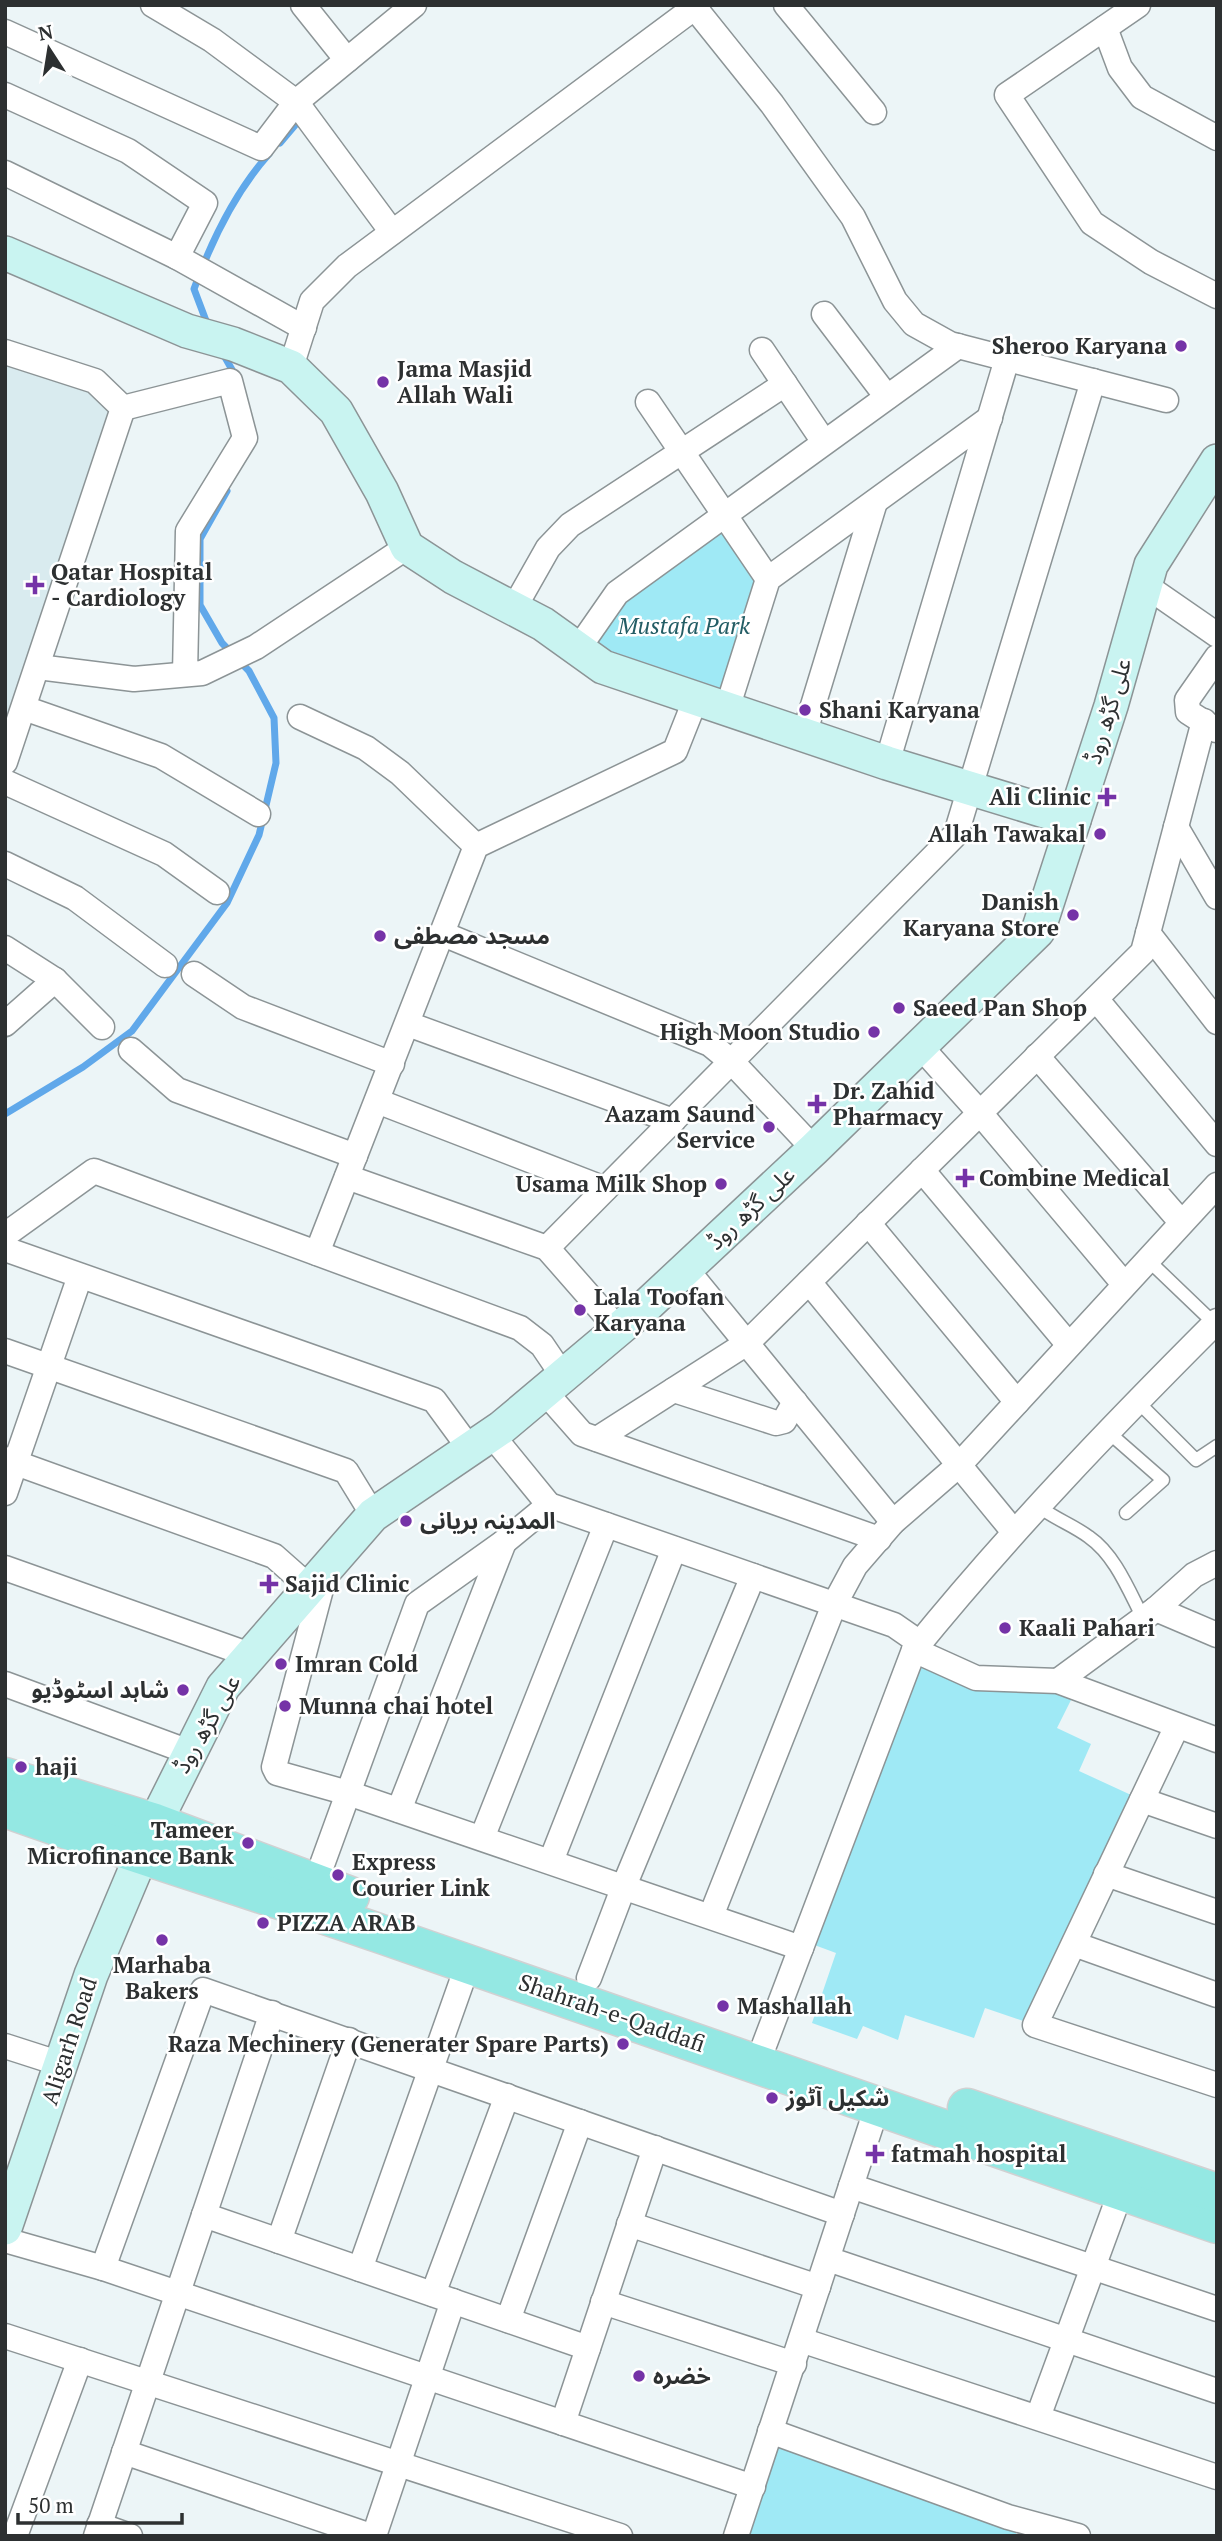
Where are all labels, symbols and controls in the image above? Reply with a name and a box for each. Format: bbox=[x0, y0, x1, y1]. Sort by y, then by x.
north arrow bbox=[14, 14, 84, 84]
text: N bbox=[36, 18, 56, 46]
place label: Sheroo Karyana bbox=[992, 330, 1167, 361]
marker: Sheroo Karyana bbox=[1173, 338, 1189, 354]
place label: Jama Masjid Allah Wali bbox=[397, 353, 532, 410]
marker: Jama Masjid Allah Wali bbox=[375, 374, 391, 390]
place label: Qatar Hospital - Cardiology bbox=[51, 556, 213, 613]
marker: Qatar Hospital - Cardiology bbox=[25, 575, 45, 595]
park label: Mustafa Park bbox=[617, 610, 751, 641]
street label: علی گڑھ روڈ bbox=[1077, 654, 1138, 768]
place label: Shani Karyana bbox=[819, 694, 980, 725]
marker: Shani Karyana bbox=[797, 702, 813, 718]
place label: Ali Clinic bbox=[989, 781, 1091, 812]
marker: Ali Clinic bbox=[1097, 787, 1117, 807]
place label: Allah Tawakal bbox=[928, 818, 1086, 849]
marker: Allah Tawakal bbox=[1092, 826, 1108, 842]
place label: Danish Karyana Store bbox=[903, 886, 1059, 943]
marker: Danish Karyana Store bbox=[1065, 907, 1081, 923]
place label: مسجد مصطفی bbox=[394, 920, 550, 951]
marker: مسجد مصطفی bbox=[372, 928, 388, 944]
place label: Saeed Pan Shop bbox=[913, 992, 1087, 1023]
marker: Saeed Pan Shop bbox=[891, 1000, 907, 1016]
place label: High Moon Studio bbox=[660, 1016, 860, 1047]
marker: High Moon Studio bbox=[866, 1024, 882, 1040]
place label: Dr. Zahid Pharmacy bbox=[833, 1075, 943, 1132]
marker: Dr. Zahid Pharmacy bbox=[807, 1094, 827, 1114]
place label: Aazam Saund Service bbox=[605, 1098, 755, 1155]
marker: Aazam Saund Service bbox=[761, 1119, 777, 1135]
street label: علی گڑھ روڈ bbox=[700, 1159, 801, 1256]
place label: Combine Medical bbox=[979, 1162, 1170, 1193]
place label: Usama Milk Shop bbox=[516, 1168, 707, 1199]
marker: Combine Medical bbox=[957, 1170, 973, 1186]
marker: Usama Milk Shop bbox=[713, 1176, 729, 1192]
place label: Lala Toofan Karyana bbox=[594, 1281, 725, 1338]
marker: Lala Toofan Karyana bbox=[572, 1302, 588, 1318]
place label: المدینہ بریانی bbox=[420, 1505, 556, 1536]
marker: المدینہ بریانی bbox=[398, 1513, 414, 1529]
place label: Sajid Clinic bbox=[285, 1568, 409, 1599]
marker: Sajid Clinic bbox=[259, 1574, 279, 1594]
place label: Kaali Pahari bbox=[1019, 1612, 1155, 1643]
marker: Kaali Pahari bbox=[997, 1620, 1013, 1636]
place label: Imran Cold bbox=[295, 1648, 418, 1679]
marker: Imran Cold bbox=[273, 1656, 289, 1672]
street label: علی گڑھ روڈ bbox=[166, 1669, 247, 1779]
place label: شاہد اسٹوڈیو bbox=[31, 1674, 169, 1705]
marker: شاہد اسٹوڈیو bbox=[175, 1682, 191, 1698]
place label: Munna chai hotel bbox=[299, 1690, 494, 1721]
marker: Munna chai hotel bbox=[277, 1698, 293, 1714]
place label: haji bbox=[35, 1751, 78, 1782]
marker: haji bbox=[13, 1759, 29, 1775]
place label: Tameer Microfinance Bank bbox=[27, 1814, 235, 1871]
marker: Tameer Microfinance Bank bbox=[240, 1835, 256, 1851]
place label: Express Courier Link bbox=[352, 1846, 490, 1903]
marker: Express Courier Link bbox=[330, 1867, 346, 1883]
place label: PIZZA ARAB bbox=[277, 1907, 416, 1938]
marker: PIZZA ARAB bbox=[255, 1915, 271, 1931]
marker: Marhaba Bakers bbox=[154, 1932, 170, 1948]
place label: Marhaba Bakers bbox=[113, 1949, 211, 2006]
street label: Shahrah-e-Qaddafi bbox=[515, 1966, 710, 2059]
street label: Aligarh Road bbox=[33, 1973, 104, 2109]
place label: Mashallah bbox=[737, 1990, 852, 2021]
marker: Mashallah bbox=[715, 1998, 731, 2014]
place label: Raza Mechinery (Generater Spare Parts) bbox=[168, 2028, 609, 2059]
marker: Raza Mechinery (Generater Spare Parts) bbox=[615, 2036, 631, 2052]
place label: شکیل آٹوز bbox=[785, 2082, 889, 2113]
marker: شکیل آٹوز bbox=[764, 2090, 780, 2106]
place label: fatmah hospital bbox=[891, 2138, 1067, 2169]
marker: fatmah hospital bbox=[865, 2144, 885, 2164]
place label: خضرہ bbox=[653, 2360, 711, 2391]
marker: خضرہ bbox=[631, 2368, 647, 2384]
scale bar bbox=[18, 2482, 182, 2526]
text: 50 m bbox=[28, 2491, 74, 2519]

